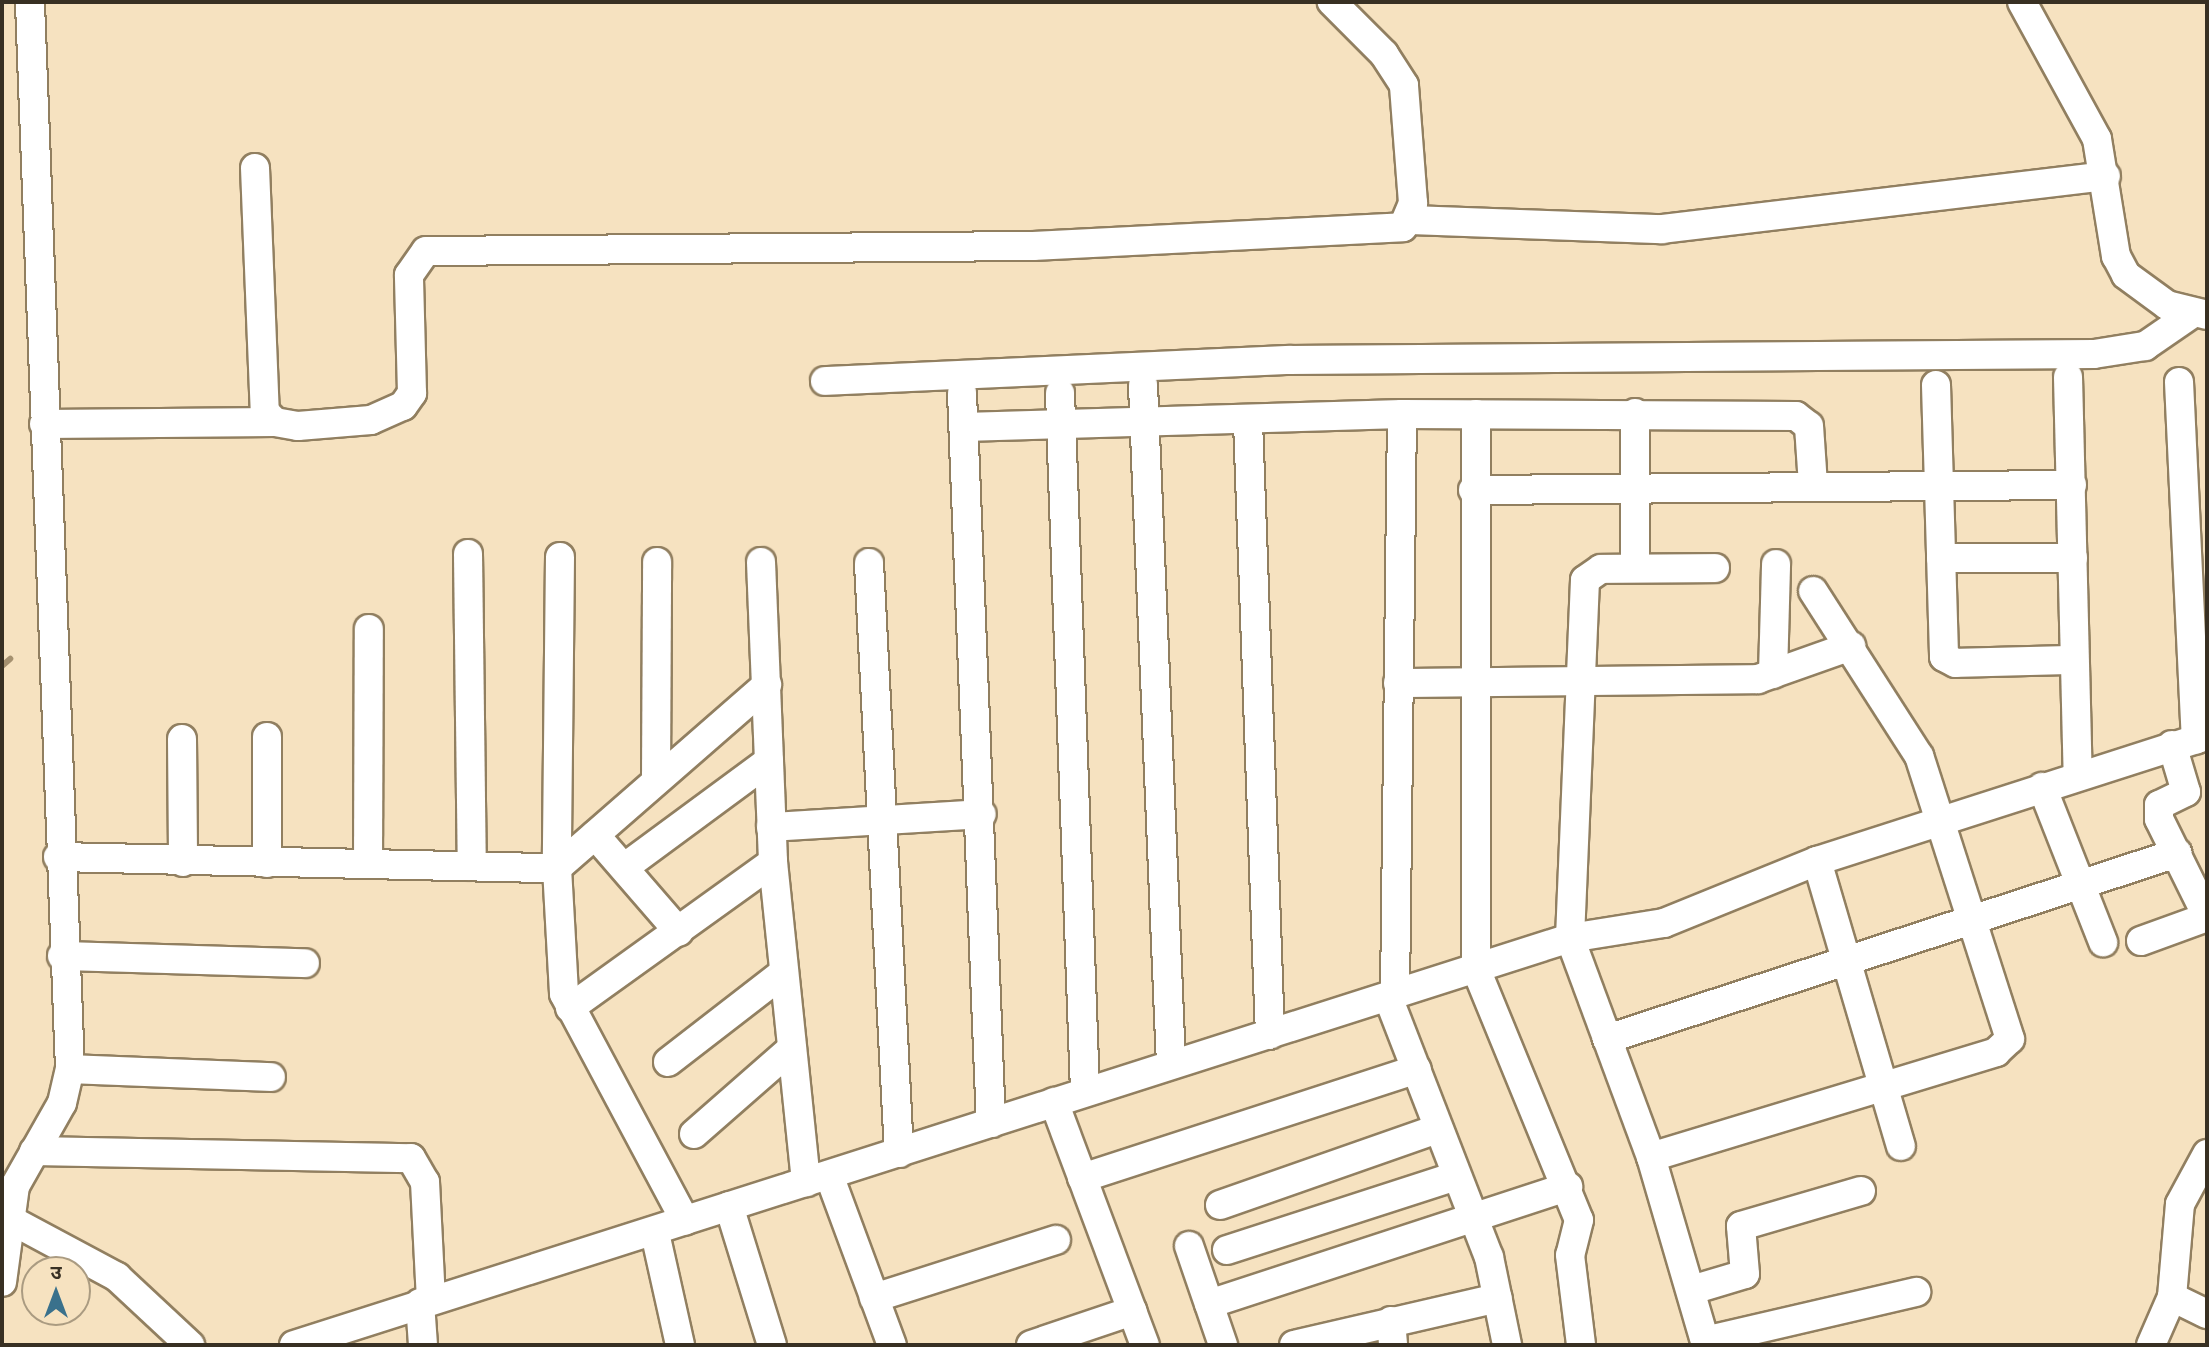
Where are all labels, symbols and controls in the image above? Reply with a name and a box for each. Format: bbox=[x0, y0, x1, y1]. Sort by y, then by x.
north arrow bbox=[21, 1256, 91, 1326]
text: उ bbox=[50, 1259, 62, 1285]

